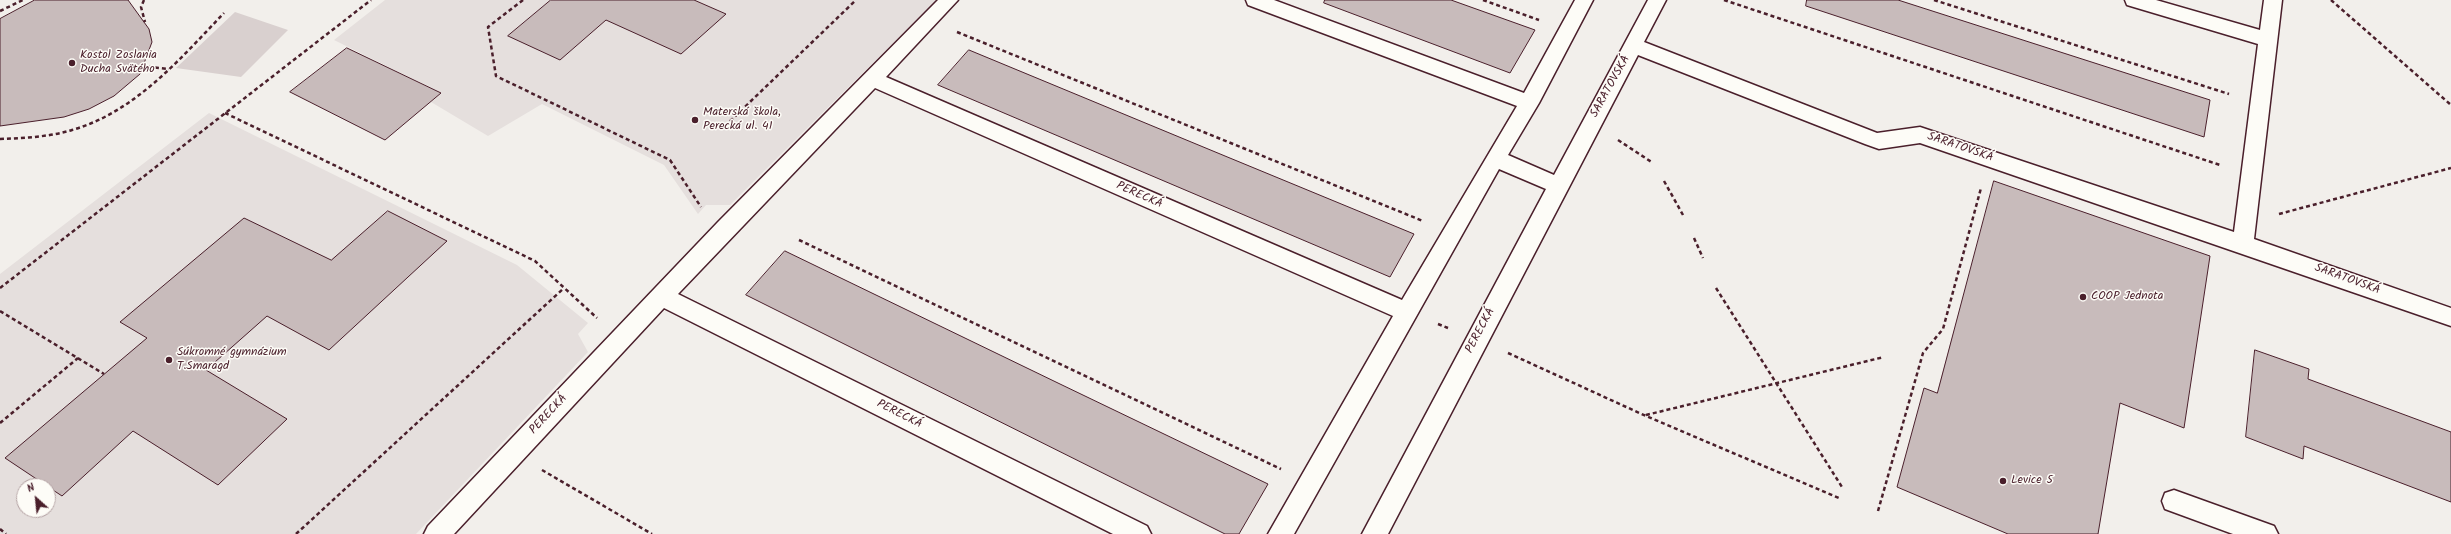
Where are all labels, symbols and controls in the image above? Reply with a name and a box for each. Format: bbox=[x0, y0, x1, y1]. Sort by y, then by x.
place label: Kostol Zoslania Ducha Svätého bbox=[80, 49, 157, 77]
street label: SARATOVSKÁ bbox=[1588, 53, 1634, 121]
marker: Kostol Zoslania Ducha Svätého bbox=[67, 58, 77, 68]
place label: Materská škola, Perecká ul. 41 bbox=[703, 106, 781, 134]
marker: Materská škola, Perecká ul. 41 bbox=[690, 115, 700, 125]
street label: SARATOVSKÁ bbox=[1925, 130, 1995, 166]
street label: PERECKÁ bbox=[1114, 179, 1164, 213]
street label: SARATOVSKÁ bbox=[2312, 261, 2382, 299]
place label: COOP Jednota bbox=[2091, 290, 2163, 304]
marker: COOP Jednota bbox=[2078, 292, 2088, 302]
street label: PERECKÁ bbox=[1463, 306, 1499, 356]
place label: Súkromné gymnázium T.Smaragd bbox=[177, 346, 287, 374]
marker: Súkromné gymnázium T.Smaragd bbox=[164, 355, 174, 365]
street label: PERECKÁ bbox=[527, 392, 571, 438]
street label: PERECKÁ bbox=[874, 397, 924, 433]
place label: Levice 5 bbox=[2011, 474, 2053, 488]
marker: Levice 5 bbox=[1998, 476, 2008, 486]
north arrow bbox=[16, 478, 56, 518]
text: N bbox=[24, 479, 38, 498]

